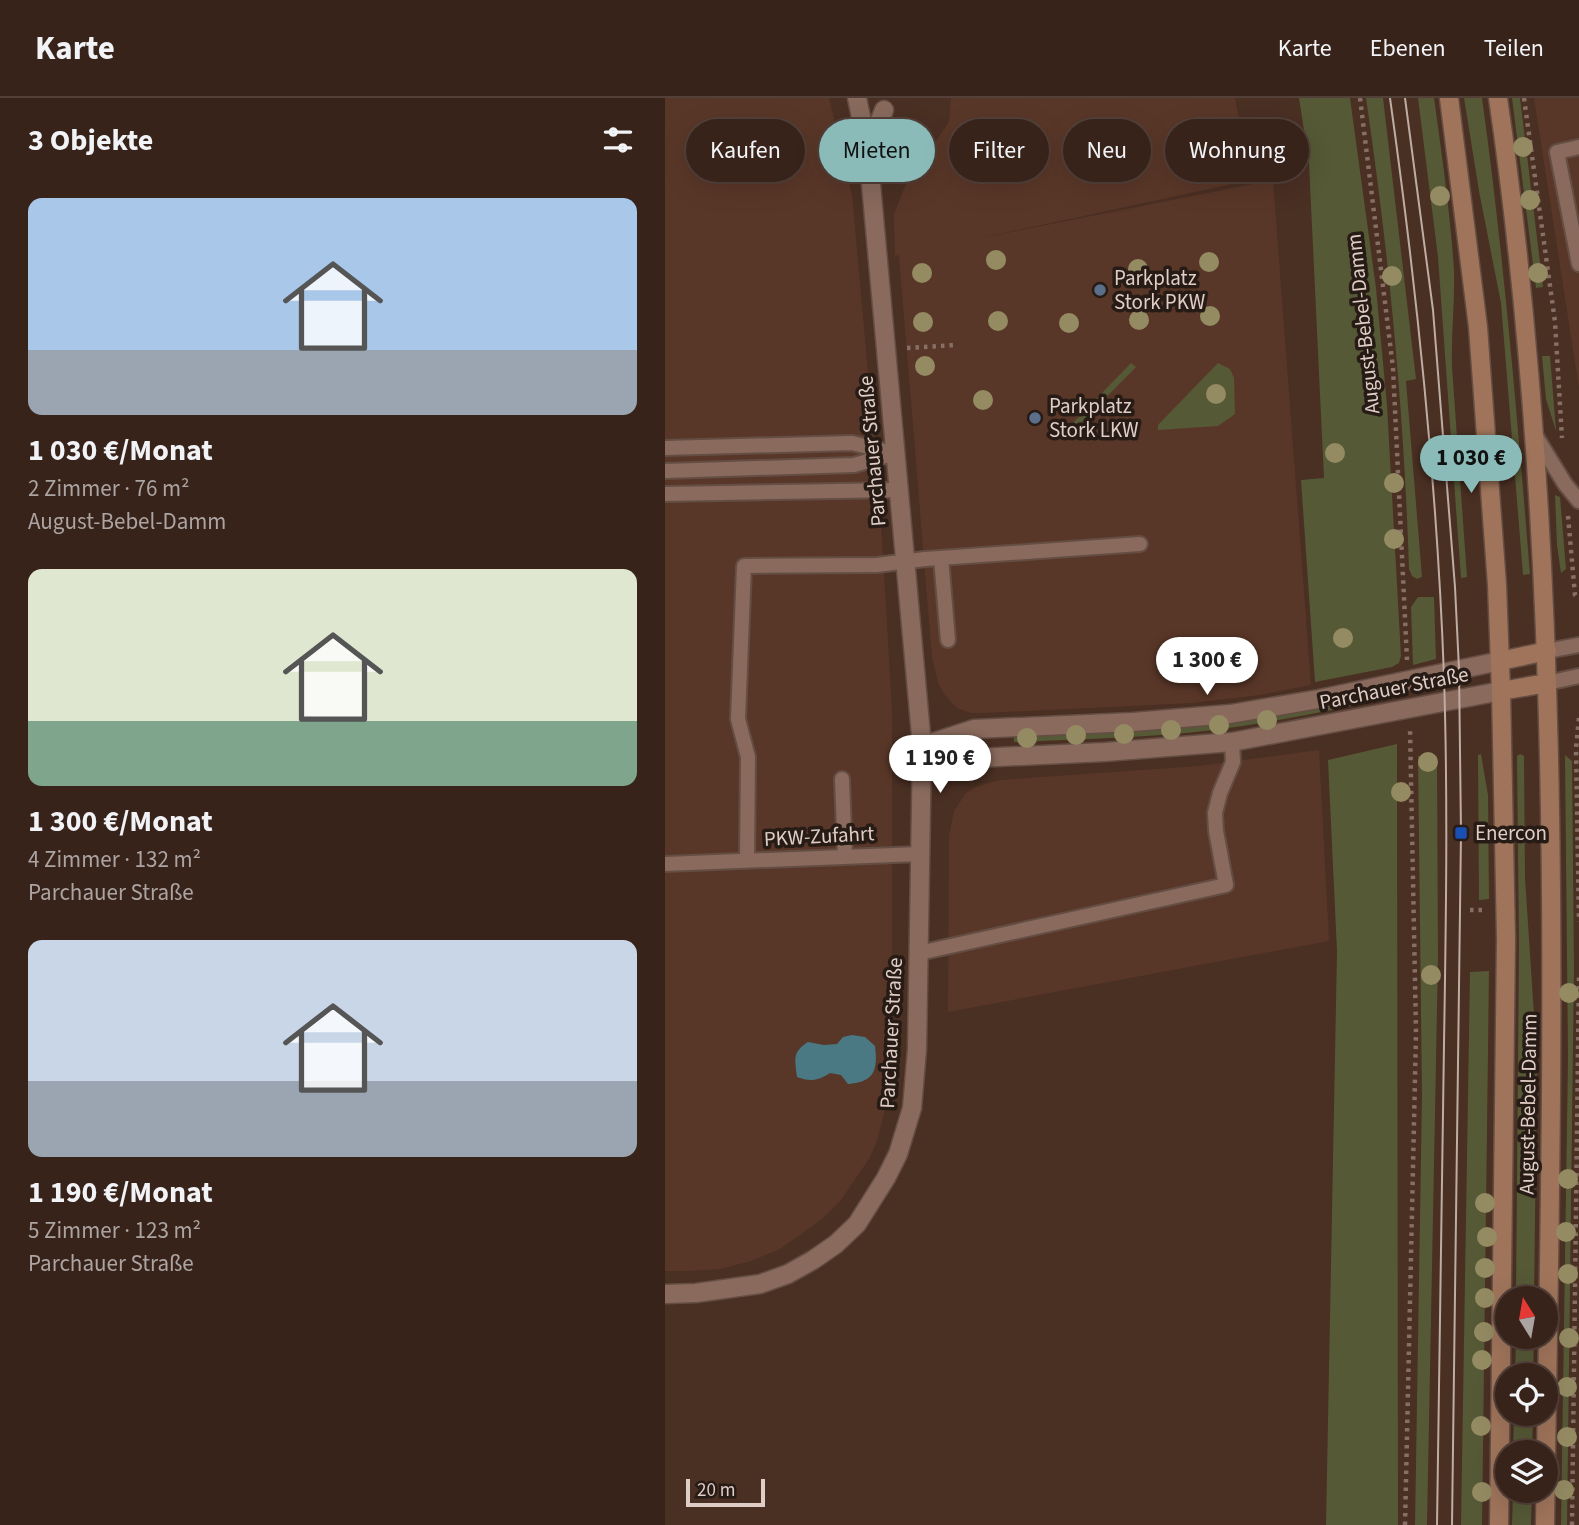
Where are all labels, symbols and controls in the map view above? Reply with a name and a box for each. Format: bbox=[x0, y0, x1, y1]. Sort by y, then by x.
text: Karte bbox=[35, 25, 115, 72]
text: Karte bbox=[1278, 31, 1332, 66]
text: Ebenen bbox=[1370, 31, 1446, 66]
text: Teilen bbox=[1484, 31, 1544, 66]
text: 3 Objekte bbox=[28, 119, 153, 162]
chip: Kaufen bbox=[686, 119, 805, 182]
chip: Mieten bbox=[819, 119, 935, 182]
chip: Filter bbox=[949, 119, 1049, 182]
chip: Neu bbox=[1063, 119, 1151, 182]
chip: Wohnung bbox=[1165, 119, 1309, 182]
icon: filters bbox=[599, 121, 637, 159]
street label: August-Bebel-Damm bbox=[1339, 232, 1387, 416]
icon: home bbox=[270, 243, 396, 369]
place label: Parkplatz Stork PKW bbox=[1114, 263, 1206, 317]
marker: Parkplatz Stork PKW bbox=[1092, 282, 1108, 298]
street label: Parchauer Straße bbox=[850, 374, 894, 528]
place label: Parkplatz Stork LKW bbox=[1049, 391, 1139, 445]
marker: Parkplatz Stork LKW bbox=[1027, 410, 1043, 426]
text: 1 030 €/Monat bbox=[28, 429, 213, 472]
pin: 1 030 € bbox=[1406, 436, 1536, 495]
text: 1 030 € bbox=[1436, 441, 1506, 474]
text: 2 Zimmer · 76 m² bbox=[28, 472, 190, 505]
text: August-Bebel-Damm bbox=[28, 505, 226, 538]
icon: home bbox=[270, 614, 396, 740]
pin: 1 300 € bbox=[1142, 638, 1272, 697]
text: 1 300 € bbox=[1172, 643, 1242, 676]
street label: Parchauer Straße bbox=[1317, 659, 1471, 717]
pin: 1 190 € bbox=[875, 736, 1005, 795]
text: 1 190 € bbox=[905, 741, 975, 774]
text: 1 300 €/Monat bbox=[28, 800, 213, 843]
street label: PKW-Zufahrt bbox=[763, 818, 875, 854]
place label: Enercon bbox=[1475, 818, 1547, 848]
marker: Enercon bbox=[1453, 825, 1469, 841]
text: 4 Zimmer · 132 m² bbox=[28, 843, 201, 876]
text: Parchauer Straße bbox=[28, 876, 194, 909]
street label: Parchauer Straße bbox=[872, 957, 910, 1109]
icon: home bbox=[270, 985, 396, 1111]
street label: August-Bebel-Damm bbox=[1511, 1013, 1545, 1195]
text: 1 190 €/Monat bbox=[28, 1171, 213, 1214]
text: 5 Zimmer · 123 m² bbox=[28, 1214, 201, 1247]
text: Parchauer Straße bbox=[28, 1247, 194, 1280]
north arrow bbox=[1495, 1286, 1557, 1349]
map controls bbox=[1495, 1286, 1558, 1503]
button: locate bbox=[1495, 1363, 1558, 1426]
button: layers bbox=[1495, 1440, 1558, 1503]
scale bar bbox=[686, 1476, 765, 1508]
text: 20 m bbox=[697, 1477, 735, 1504]

